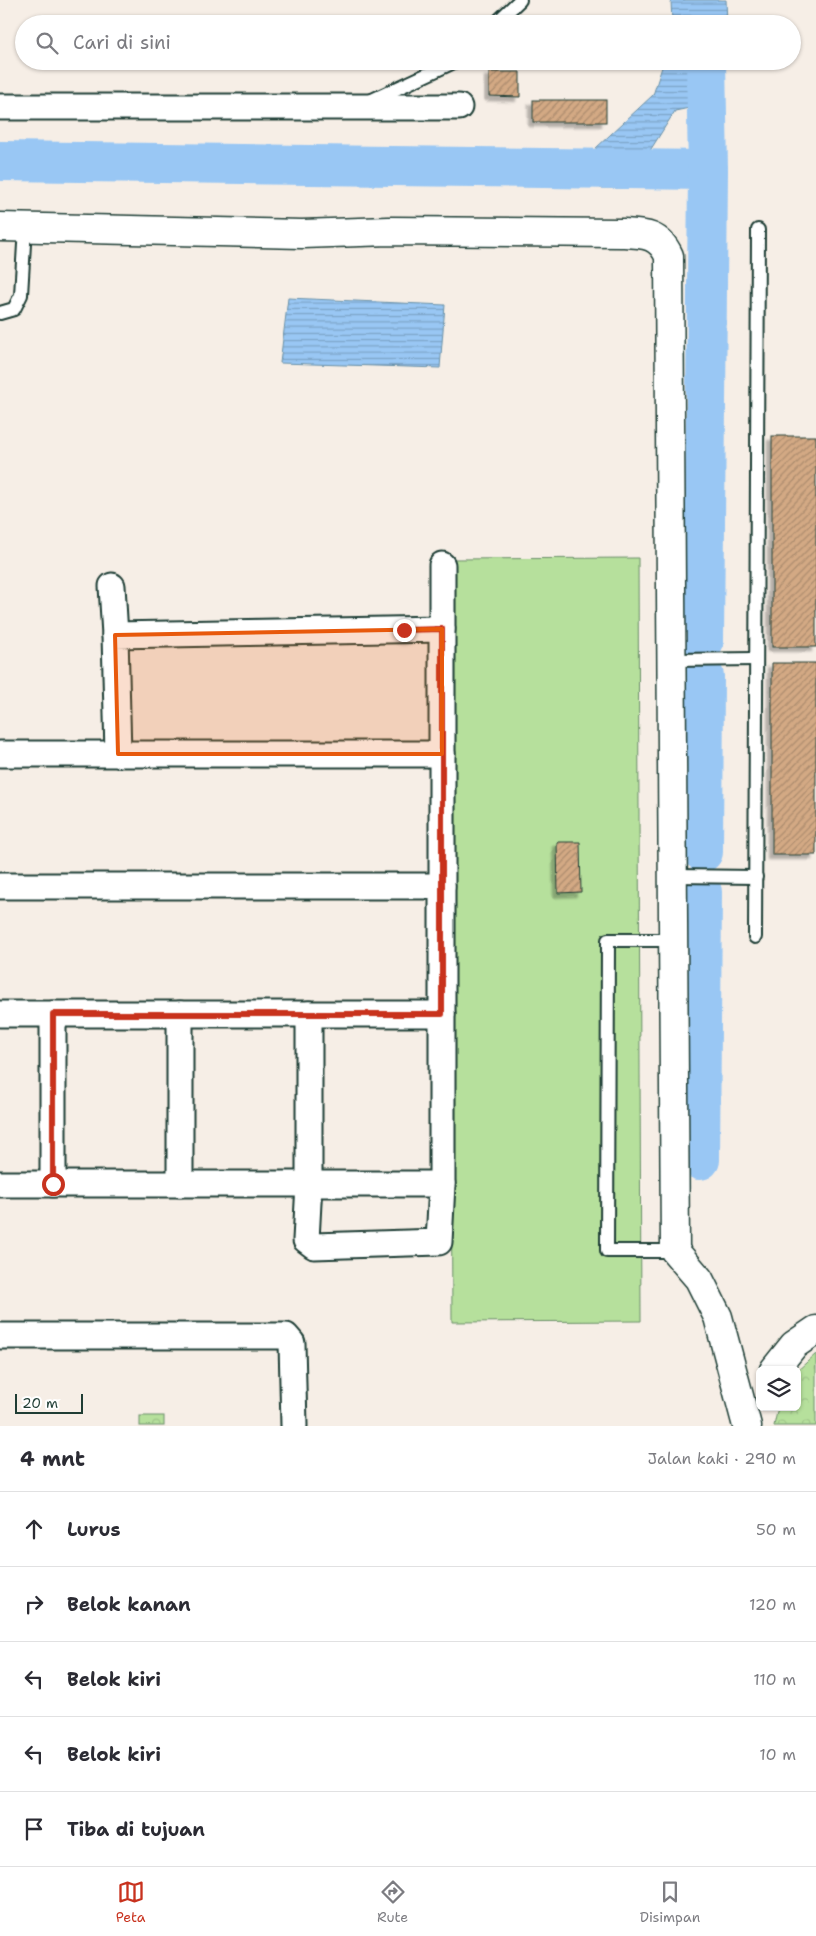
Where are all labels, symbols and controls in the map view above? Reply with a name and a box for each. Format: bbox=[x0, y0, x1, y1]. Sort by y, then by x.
search box bbox=[15, 15, 801, 70]
icon: search bbox=[33, 29, 61, 57]
text: Cari di sini bbox=[73, 30, 171, 55]
route end bbox=[393, 619, 416, 642]
route start bbox=[42, 1173, 65, 1196]
map controls bbox=[756, 1366, 801, 1411]
button: layers bbox=[756, 1366, 801, 1411]
scale bar bbox=[15, 1391, 82, 1414]
text: 20 m bbox=[22, 1394, 58, 1412]
text: 4 mnt bbox=[20, 1445, 85, 1473]
text: Jalan kaki · 290 m bbox=[648, 1448, 796, 1469]
icon: ahead bbox=[20, 1515, 48, 1543]
text: Lurus bbox=[67, 1517, 121, 1542]
text: 50 m bbox=[756, 1519, 796, 1540]
icon: right bbox=[20, 1590, 48, 1618]
text: Belok kanan bbox=[67, 1592, 191, 1617]
text: 120 m bbox=[749, 1594, 796, 1615]
icon: left bbox=[20, 1665, 48, 1693]
text: Belok kiri bbox=[67, 1667, 161, 1692]
text: 110 m bbox=[753, 1669, 796, 1690]
icon: left bbox=[20, 1740, 48, 1768]
text: Belok kiri bbox=[67, 1742, 161, 1767]
text: 10 m bbox=[759, 1744, 796, 1765]
icon: arrive bbox=[20, 1815, 48, 1843]
text: Tiba di tujuan bbox=[67, 1817, 205, 1842]
tab: Peta bbox=[116, 1878, 146, 1926]
tab: Rute bbox=[377, 1878, 408, 1926]
tab: Disimpan bbox=[640, 1878, 700, 1926]

